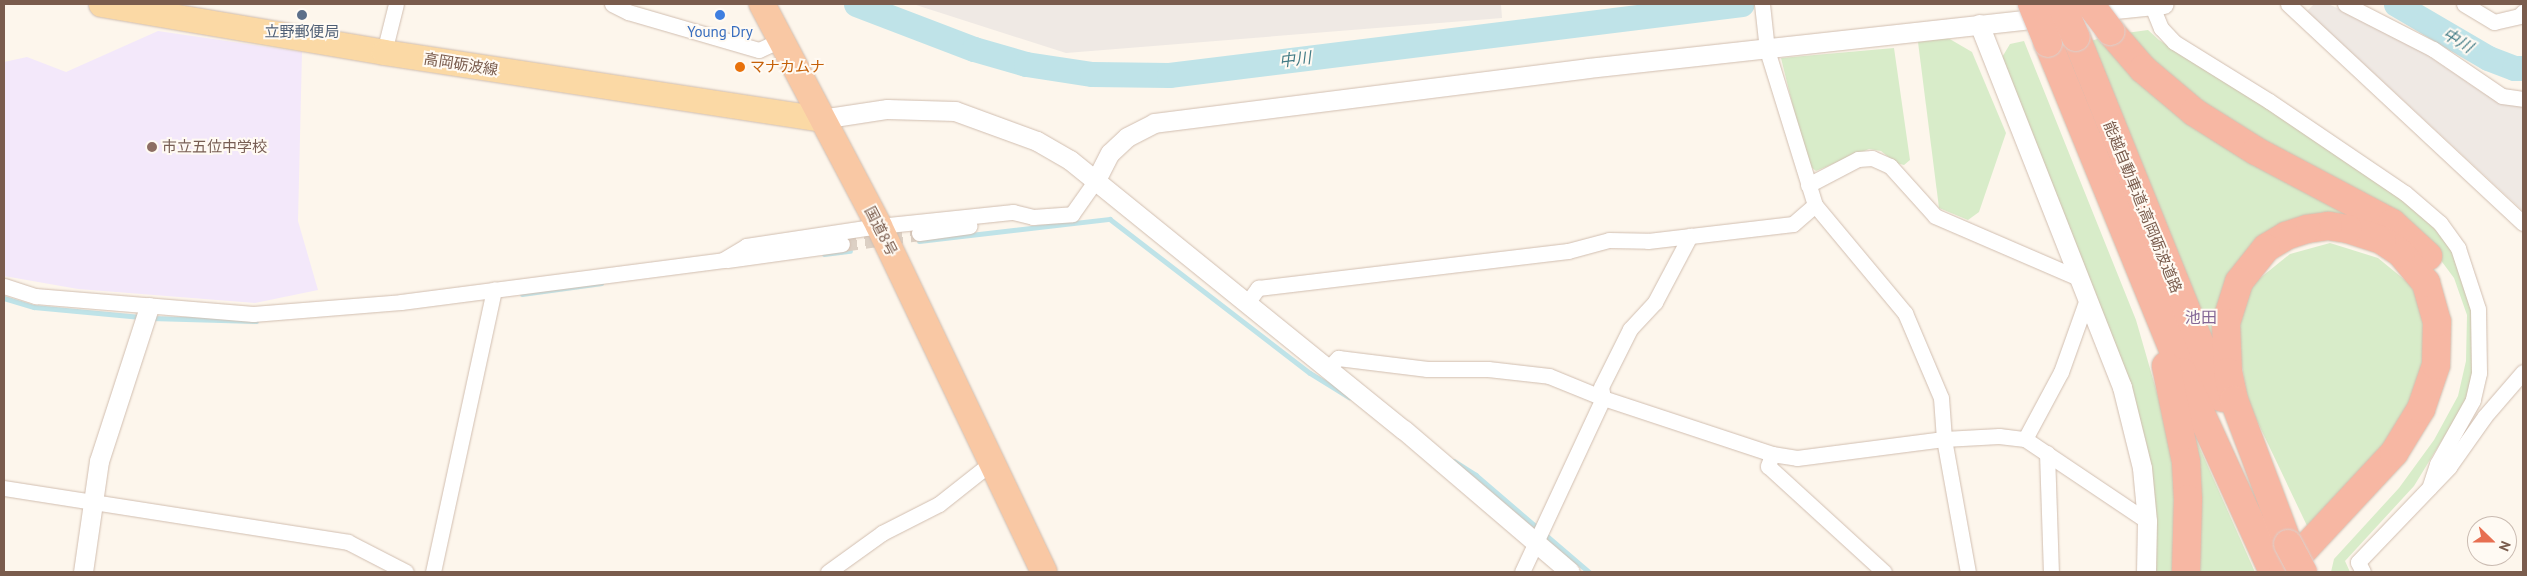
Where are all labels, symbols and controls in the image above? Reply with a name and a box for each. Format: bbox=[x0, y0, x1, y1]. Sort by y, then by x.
marker: 立野郵便局 bbox=[296, 9, 308, 21]
marker: Young Dry bbox=[714, 9, 726, 21]
place label: 立野郵便局 bbox=[265, 23, 339, 41]
place label: Young Dry bbox=[687, 23, 753, 41]
water label: 中川 bbox=[2439, 24, 2477, 56]
water label: 中川 bbox=[1278, 48, 1312, 70]
street label: 高岡砺波線 bbox=[423, 49, 499, 79]
place label: マナカムナ bbox=[750, 58, 825, 76]
marker: マナカムナ bbox=[734, 61, 746, 73]
street label: 能越自動車道;高岡砺波道路 bbox=[2100, 118, 2186, 296]
place label: 市立五位中学校 bbox=[162, 138, 267, 156]
marker: 市立五位中学校 bbox=[146, 141, 158, 153]
street label: 国道8号 bbox=[861, 203, 901, 259]
district label: 池田 bbox=[2185, 307, 2217, 327]
north arrow bbox=[2467, 516, 2517, 566]
text: N bbox=[2495, 539, 2515, 554]

